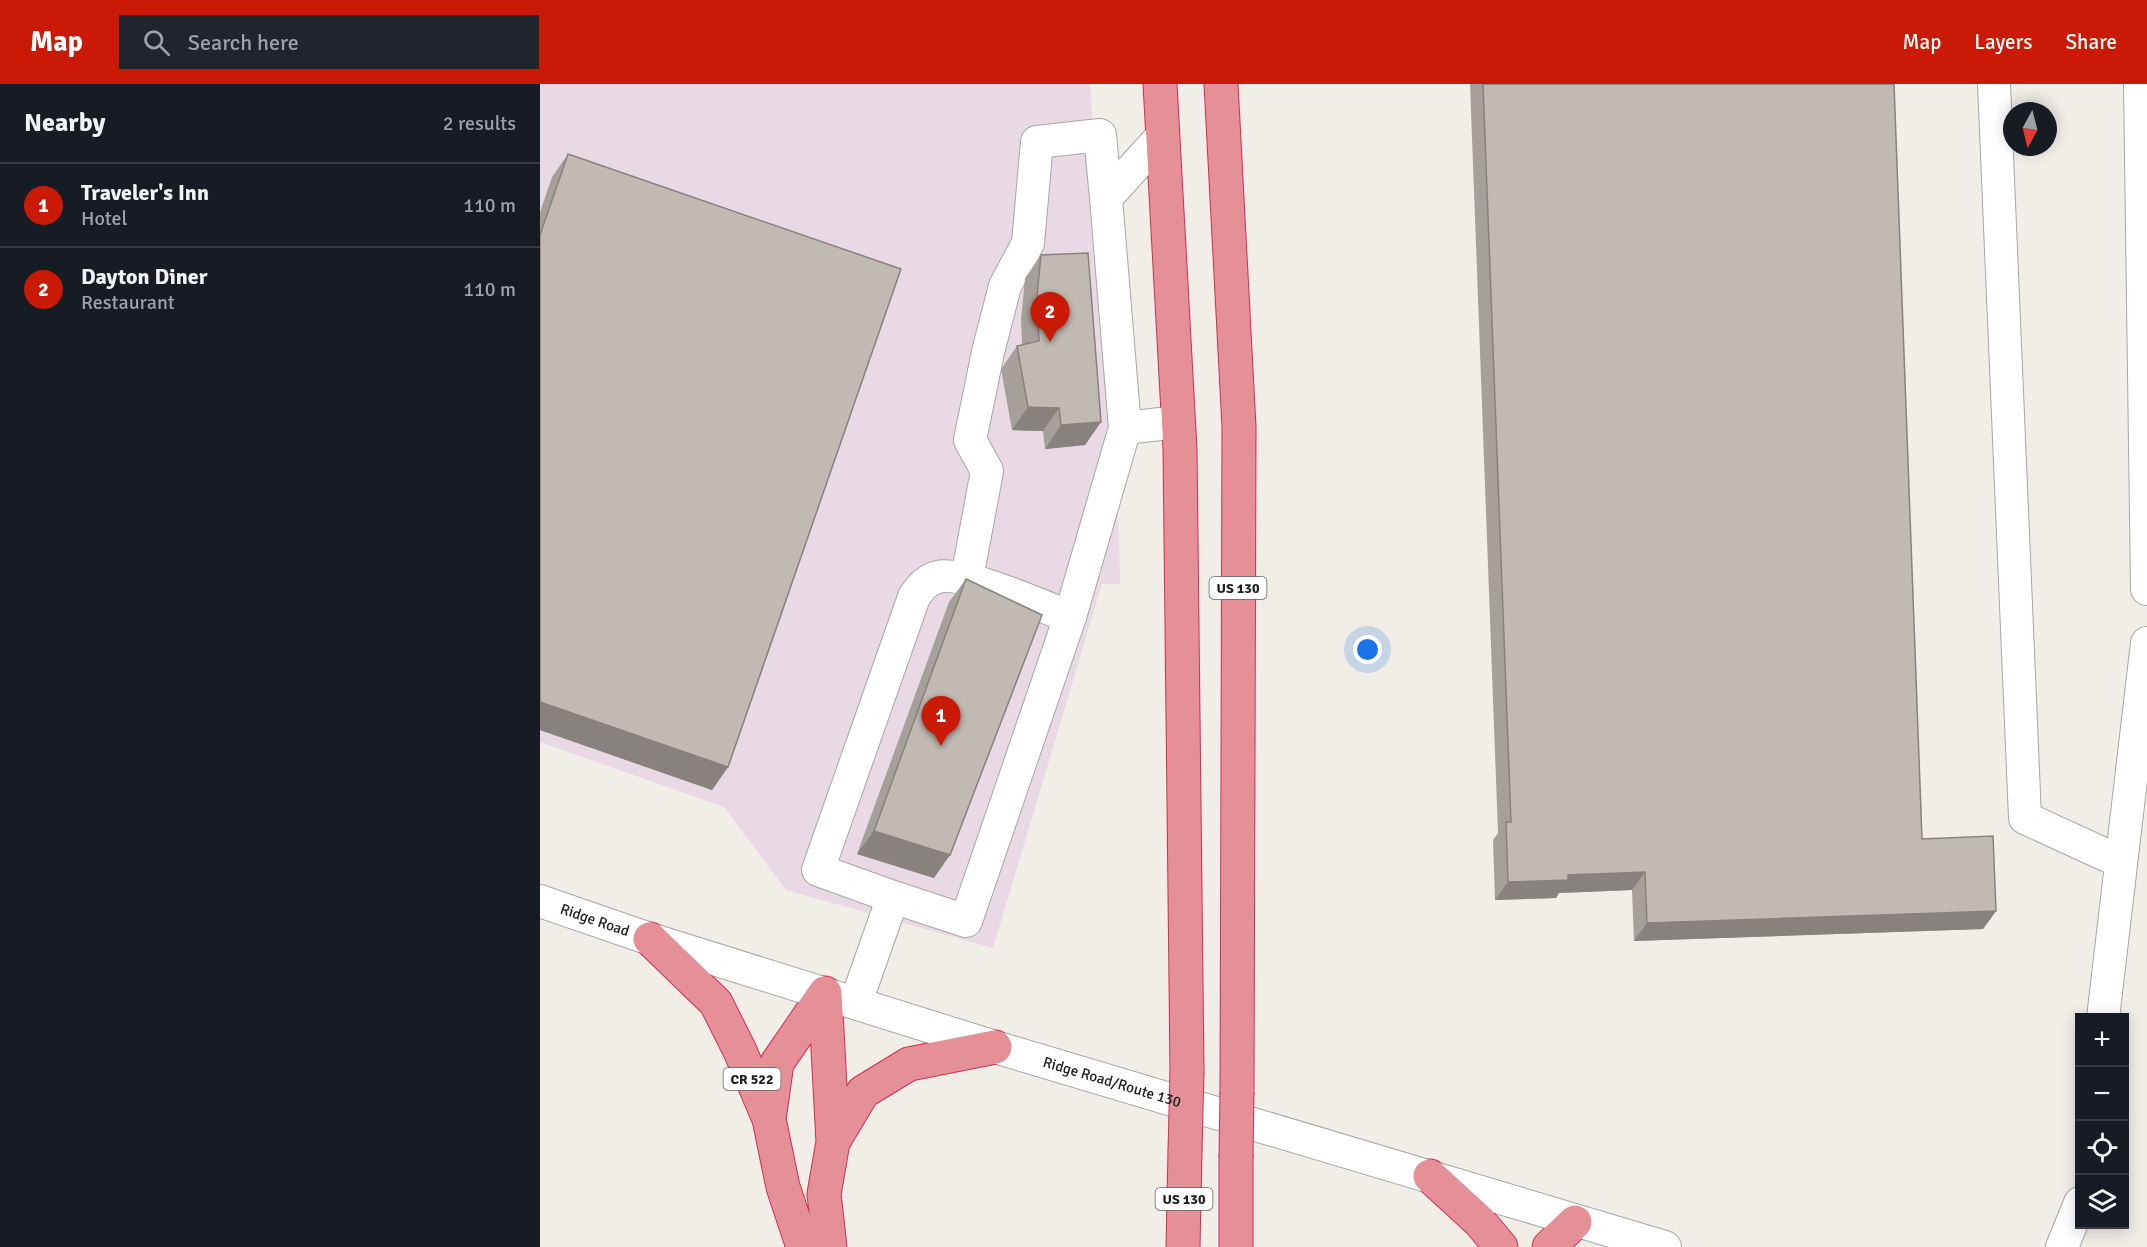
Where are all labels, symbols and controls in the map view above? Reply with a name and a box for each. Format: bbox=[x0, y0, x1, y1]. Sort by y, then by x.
search box bbox=[119, 15, 539, 69]
text: Map bbox=[30, 25, 83, 59]
icon: search bbox=[140, 26, 173, 59]
text: Search here bbox=[188, 29, 299, 56]
text: Map bbox=[1903, 29, 1941, 55]
text: Layers bbox=[1974, 29, 2032, 55]
text: Share bbox=[2065, 29, 2117, 55]
north arrow bbox=[2003, 102, 2057, 156]
text: Nearby bbox=[24, 107, 105, 139]
text: 2 results bbox=[443, 111, 516, 136]
text: Traveler's Inn bbox=[81, 179, 209, 206]
text: 1 bbox=[38, 193, 49, 218]
text: 110 m bbox=[463, 193, 516, 218]
text: Hotel bbox=[81, 206, 127, 231]
text: Dayton Diner bbox=[81, 263, 207, 290]
text: 2 bbox=[38, 277, 49, 302]
text: 110 m bbox=[463, 277, 516, 302]
text: Restaurant bbox=[81, 290, 175, 315]
pin: 2 bbox=[1030, 292, 1070, 342]
road number: US 130 bbox=[1210, 577, 1266, 599]
your location bbox=[1353, 635, 1382, 664]
pin: 1 bbox=[922, 696, 960, 746]
street label: Ridge Road bbox=[558, 900, 632, 940]
map controls bbox=[2075, 1013, 2129, 1229]
button: + bbox=[2075, 1013, 2129, 1067]
street label: Ridge Road/Route 130 bbox=[1041, 1053, 1183, 1111]
button: − bbox=[2075, 1067, 2129, 1121]
road number: CR 522 bbox=[724, 1068, 780, 1090]
button: locate bbox=[2075, 1121, 2129, 1175]
button: layers bbox=[2075, 1175, 2129, 1229]
road number: US 130 bbox=[1156, 1188, 1212, 1210]

